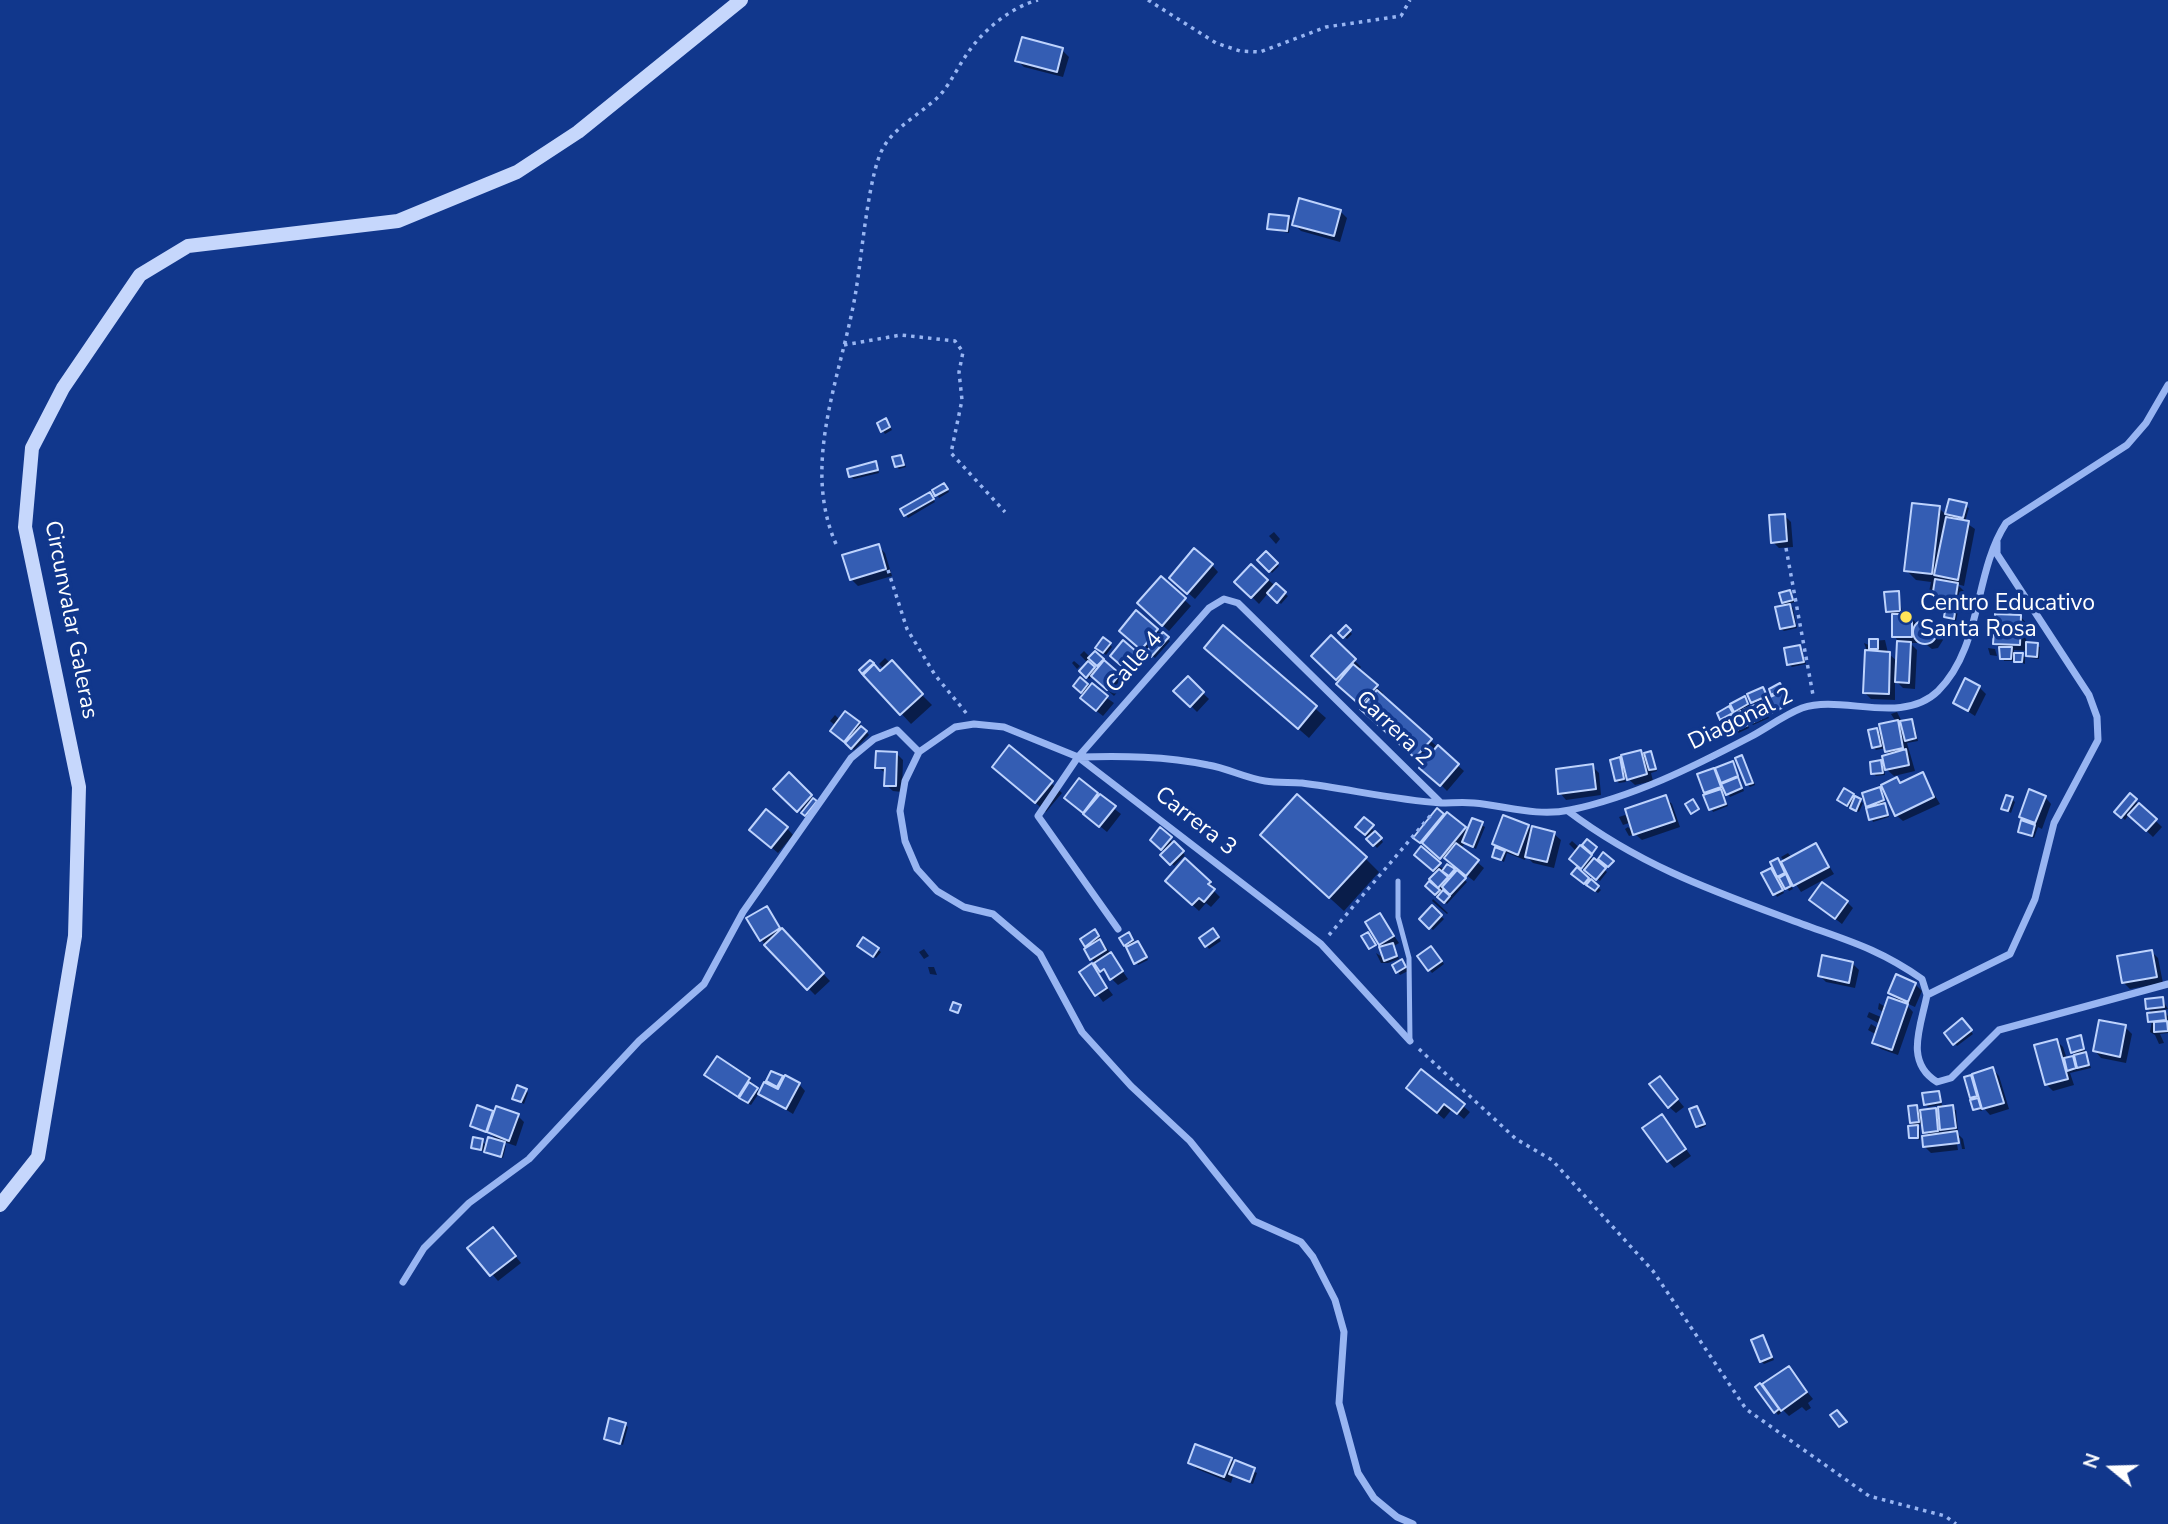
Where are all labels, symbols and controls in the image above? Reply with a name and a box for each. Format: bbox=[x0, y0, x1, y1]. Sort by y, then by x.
street label: Circunvalar Galeras bbox=[37, 518, 103, 722]
place label: Centro Educativo Santa Rosa bbox=[1920, 590, 2095, 644]
marker: Centro Educativo Santa Rosa bbox=[1898, 609, 1914, 625]
street label: Calle 4 bbox=[1101, 626, 1169, 700]
street label: Diagonal 2 bbox=[1684, 683, 1798, 757]
street label: Carrera 2 bbox=[1349, 686, 1437, 772]
street label: Carrera 3 bbox=[1149, 782, 1241, 862]
north arrow bbox=[2077, 1433, 2147, 1503]
text: N bbox=[2078, 1450, 2107, 1472]

